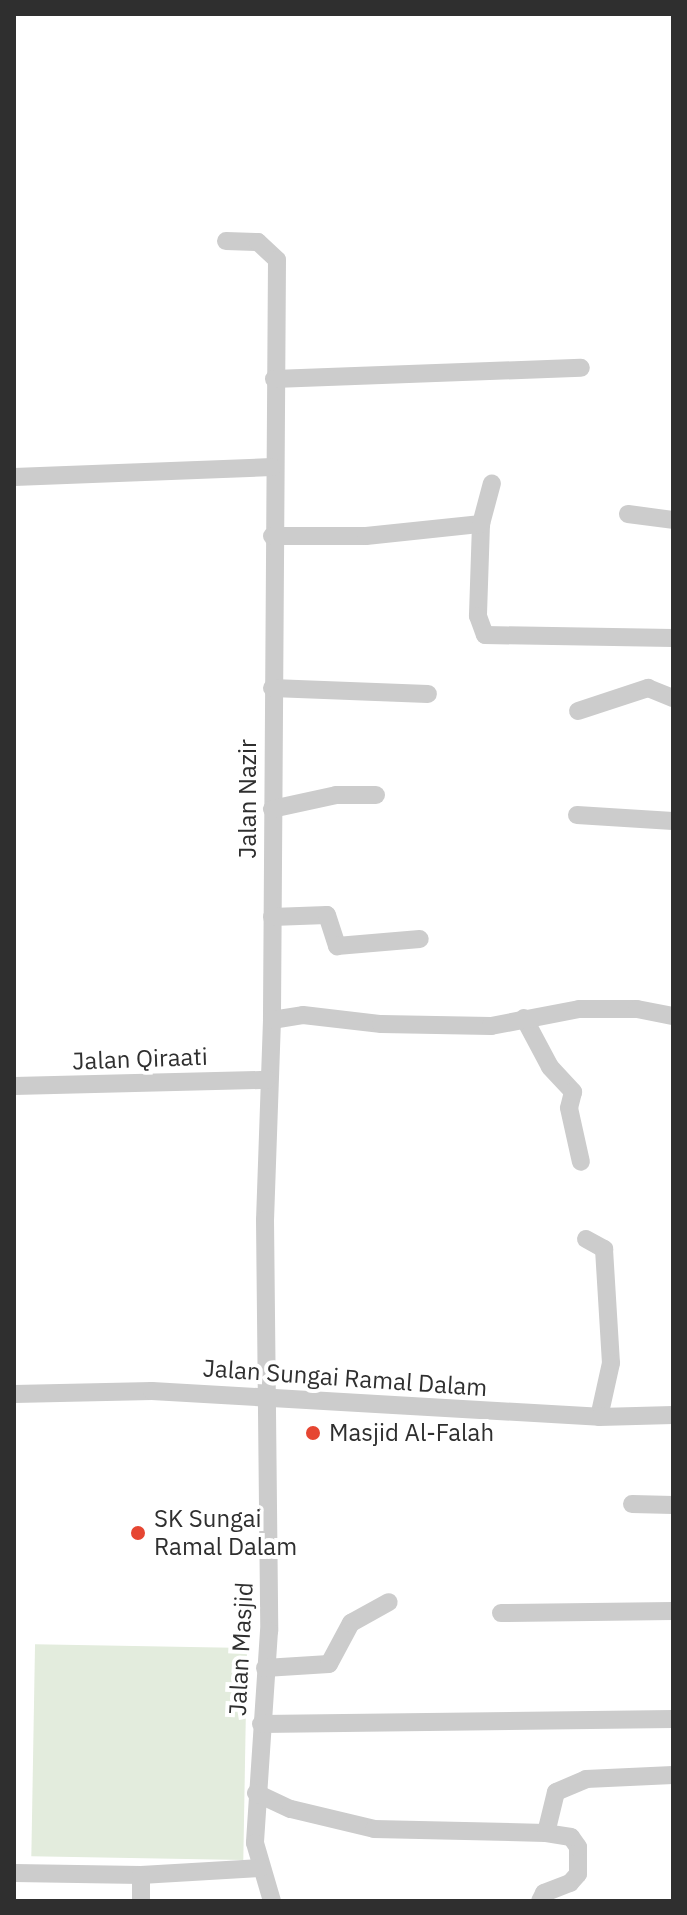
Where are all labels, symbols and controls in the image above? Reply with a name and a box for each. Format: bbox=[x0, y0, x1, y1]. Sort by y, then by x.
street label: Jalan Nazir bbox=[234, 739, 262, 859]
street label: Jalan Qiraati bbox=[72, 1042, 208, 1076]
street label: Jalan Sungai Ramal Dalam bbox=[202, 1354, 488, 1402]
place label: Masjid Al-Falah bbox=[329, 1419, 494, 1447]
marker: Masjid Al-Falah bbox=[304, 1424, 322, 1442]
place label: SK Sungai Ramal Dalam bbox=[154, 1505, 297, 1561]
marker: SK Sungai Ramal Dalam bbox=[129, 1524, 147, 1542]
street label: Jalan Masjid bbox=[223, 1582, 259, 1716]

